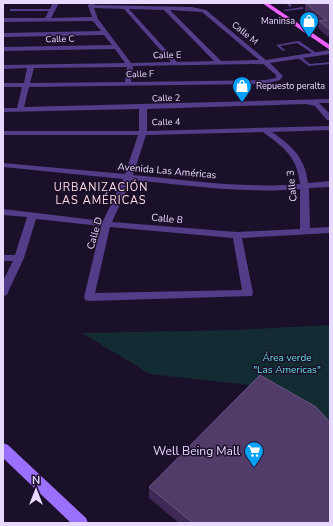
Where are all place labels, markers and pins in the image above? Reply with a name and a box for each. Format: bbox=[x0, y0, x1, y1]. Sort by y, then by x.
shop icon: Maninsa bbox=[298, 10, 320, 38]
place label: Maninsa bbox=[261, 15, 295, 27]
shop icon: Repuesto peralta bbox=[231, 75, 253, 103]
place label: Repuesto peralta bbox=[256, 80, 325, 92]
supermarket icon: Well Being Mall bbox=[243, 440, 265, 468]
place label: Well Being Mall bbox=[153, 443, 240, 459]

